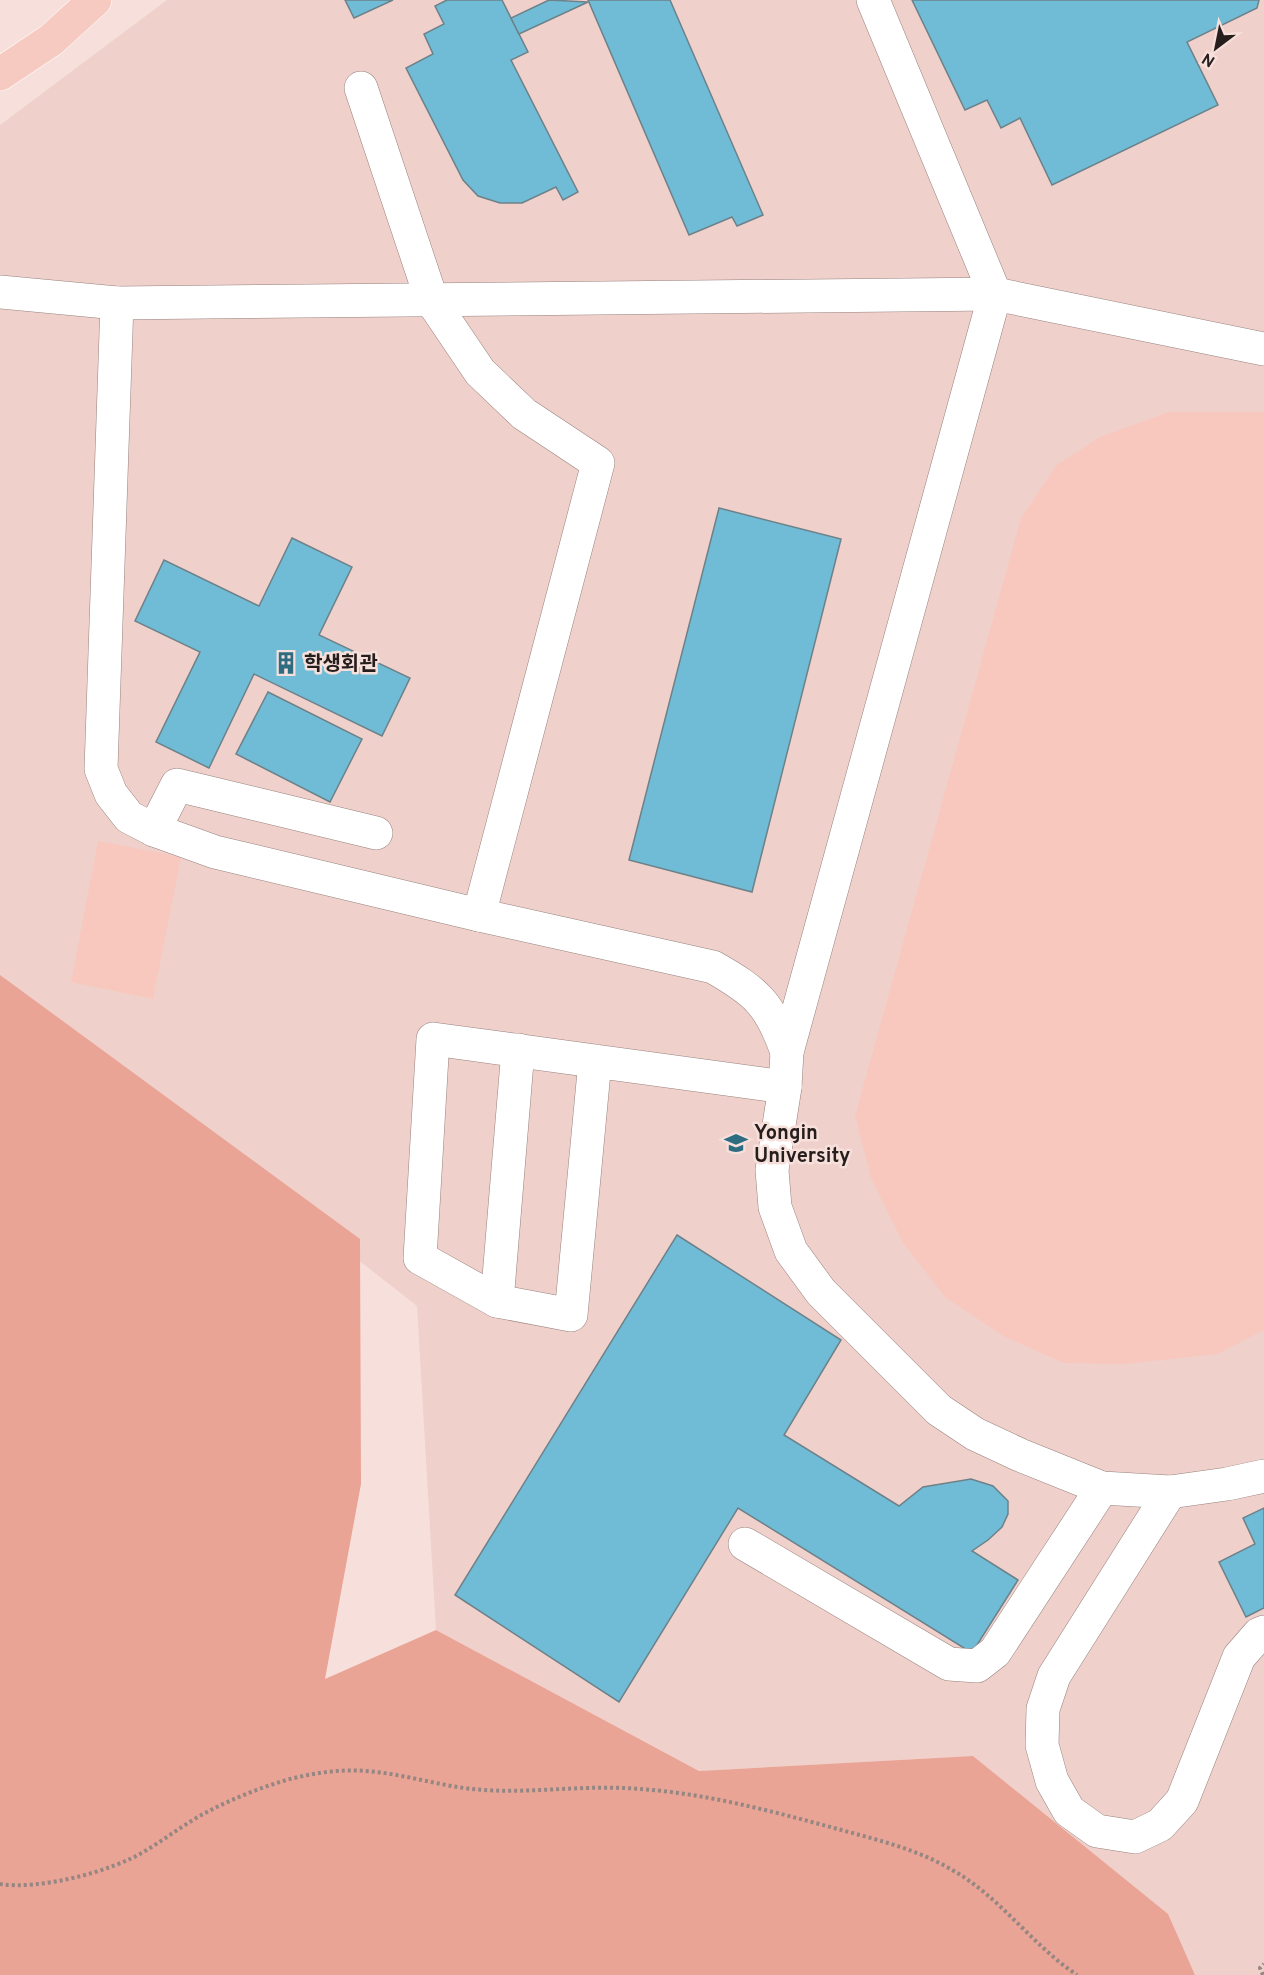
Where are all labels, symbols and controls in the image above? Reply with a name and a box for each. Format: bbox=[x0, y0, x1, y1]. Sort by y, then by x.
north arrow bbox=[1186, 18, 1246, 78]
text: N bbox=[1199, 47, 1219, 71]
building icon: 학생회관 bbox=[273, 650, 299, 676]
place label: 학생회관 bbox=[304, 652, 378, 678]
place label: Yongin University bbox=[754, 1121, 850, 1170]
school or university icon: Yongin University bbox=[723, 1130, 749, 1156]

